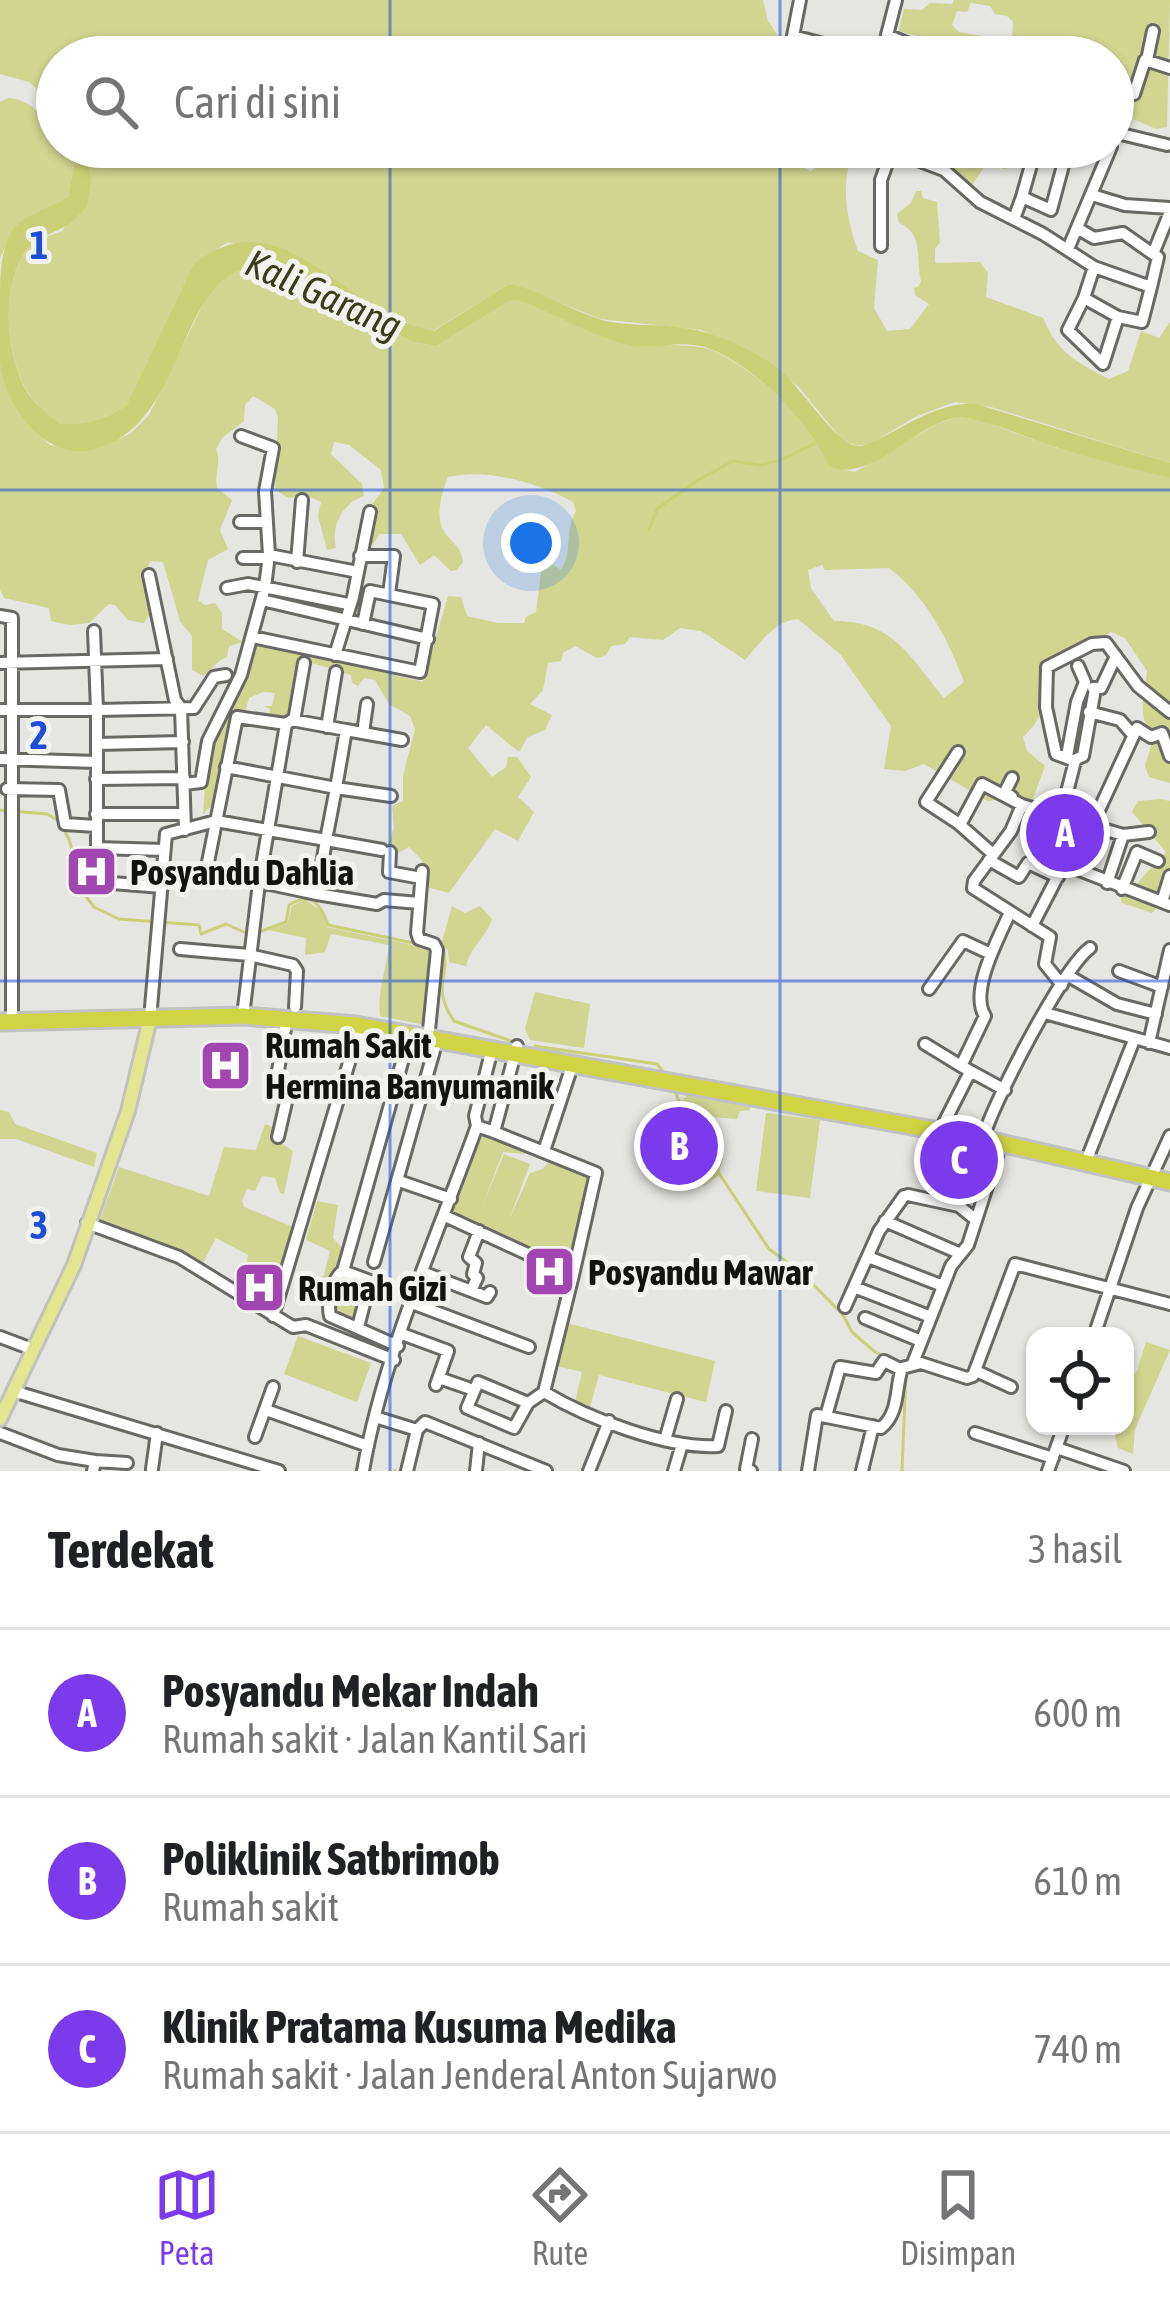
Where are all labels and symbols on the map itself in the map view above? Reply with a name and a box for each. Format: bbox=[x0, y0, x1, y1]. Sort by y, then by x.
text: 1 bbox=[30, 223, 48, 267]
water label: Kali Garang bbox=[239, 240, 409, 348]
your location bbox=[501, 513, 561, 573]
text: 2 bbox=[30, 713, 48, 757]
pin: A bbox=[1026, 788, 1104, 878]
hospital icon: Posyandu Dahlia bbox=[63, 844, 119, 900]
place label: Posyandu Dahlia bbox=[130, 851, 354, 893]
place label: Rumah Sakit Hermina Banyumanik bbox=[265, 1024, 555, 1107]
hospital icon: Rumah Sakit Hermina Banyumanik bbox=[198, 1038, 254, 1094]
pin: B bbox=[640, 1101, 718, 1191]
pin: C bbox=[920, 1115, 998, 1205]
text: 3 bbox=[30, 1203, 48, 1247]
hospital icon: Posyandu Mawar bbox=[521, 1244, 577, 1300]
place label: Posyandu Mawar bbox=[588, 1251, 814, 1293]
hospital icon: Rumah Gizi bbox=[231, 1260, 287, 1316]
place label: Rumah Gizi bbox=[298, 1267, 447, 1309]

